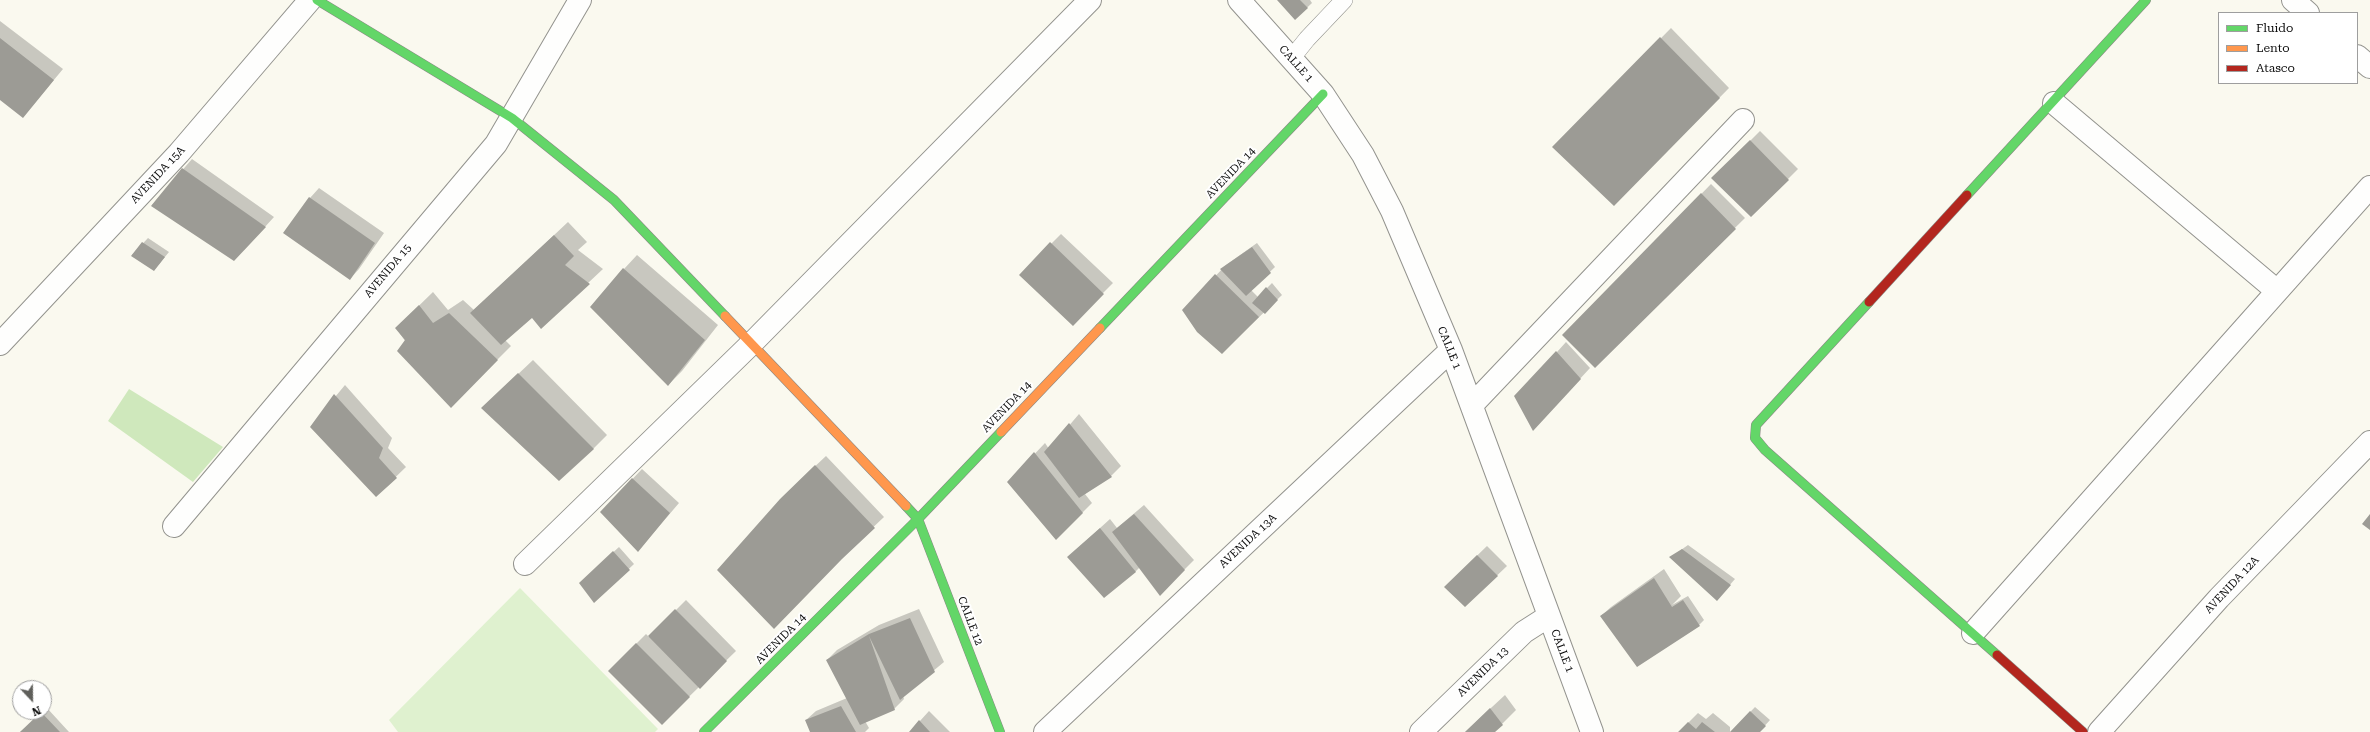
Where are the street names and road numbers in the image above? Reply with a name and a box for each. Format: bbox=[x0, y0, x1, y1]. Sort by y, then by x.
street label: CALLE 1 bbox=[1276, 43, 1316, 85]
street label: AVENIDA 15A bbox=[128, 144, 188, 206]
street label: AVENIDA 14 bbox=[1203, 145, 1259, 201]
street label: AVENIDA 15 bbox=[362, 242, 414, 300]
street label: CALLE 1 bbox=[1434, 325, 1464, 371]
street label: AVENIDA 14 bbox=[979, 379, 1035, 435]
street label: AVENIDA 13A bbox=[1217, 511, 1279, 571]
street label: AVENIDA 12A bbox=[2202, 554, 2262, 616]
street label: CALLE 12 bbox=[955, 595, 985, 647]
street label: AVENIDA 14 bbox=[753, 611, 809, 667]
street label: CALLE 1 bbox=[1548, 628, 1576, 674]
street label: AVENIDA 13 bbox=[1455, 644, 1511, 700]

